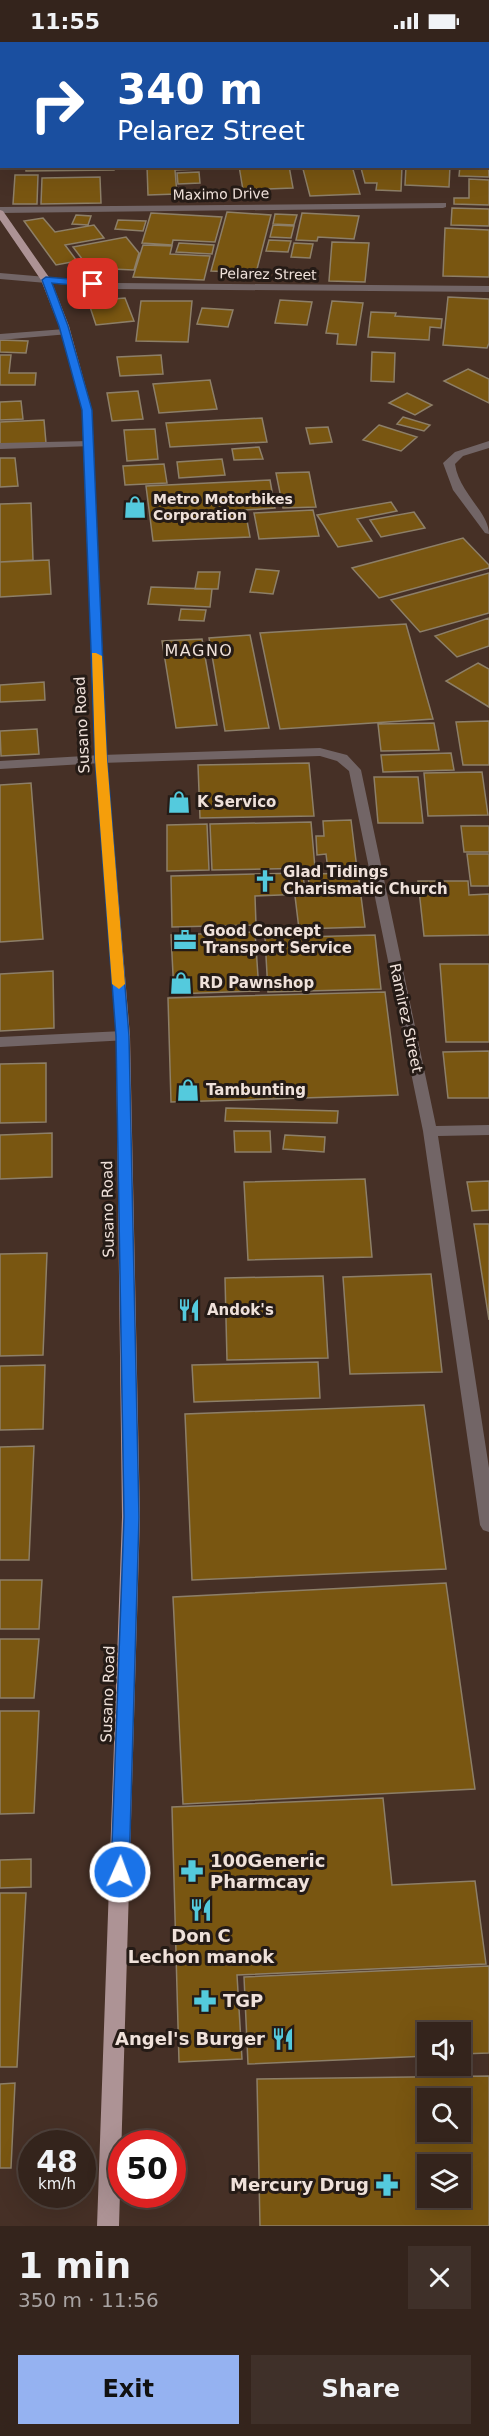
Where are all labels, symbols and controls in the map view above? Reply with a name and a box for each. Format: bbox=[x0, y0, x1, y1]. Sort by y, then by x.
text: 11:55 bbox=[30, 9, 100, 34]
text: 340 m bbox=[117, 65, 263, 114]
icon: right bbox=[18, 66, 96, 144]
text: Pelarez Street bbox=[117, 115, 305, 146]
street label: Maximo Drive bbox=[172, 185, 270, 203]
pin bbox=[67, 258, 118, 309]
street label: Pelarez Street bbox=[219, 265, 317, 283]
icon: arrive bbox=[76, 267, 109, 300]
place label: Metro Motorbikes Corporation bbox=[153, 491, 293, 523]
shop icon: Metro Motorbikes Corporation bbox=[122, 494, 148, 520]
district label: MAGNO bbox=[165, 641, 233, 660]
street label: Susano Road bbox=[70, 676, 94, 774]
shop icon: K Servico bbox=[166, 789, 192, 815]
place label: K Servico bbox=[197, 793, 276, 811]
place label: Glad Tidings Charismatic Church bbox=[283, 863, 448, 898]
church icon: Glad Tidings Charismatic Church bbox=[252, 868, 278, 894]
place label: Good Concept Transport Service bbox=[203, 922, 352, 957]
office icon: Good Concept Transport Service bbox=[172, 927, 198, 953]
street label: Ramirez Street bbox=[386, 962, 426, 1074]
shop icon: RD Pawnshop bbox=[168, 970, 194, 996]
place label: RD Pawnshop bbox=[199, 974, 314, 992]
shop icon: Tambunting bbox=[175, 1077, 201, 1103]
place label: Tambunting bbox=[206, 1081, 306, 1099]
street label: Susano Road bbox=[98, 1160, 118, 1258]
restaurant icon: Andok's bbox=[176, 1297, 202, 1323]
place label: Andok's bbox=[207, 1301, 274, 1319]
street label: Susano Road bbox=[97, 1645, 119, 1743]
position arrow bbox=[88, 1840, 152, 1904]
place label: 100Generic Pharmcay bbox=[210, 1850, 325, 1892]
pharmacy icon: 100Generic Pharmcay bbox=[179, 1858, 205, 1884]
restaurant icon: Don C Lechon manok bbox=[188, 1897, 214, 1923]
place label: Don C Lechon manok bbox=[128, 1925, 275, 1967]
pharmacy icon: TGP bbox=[192, 1988, 218, 2014]
place label: TGP bbox=[223, 1990, 263, 2011]
map controls bbox=[417, 2022, 471, 2208]
button: sound bbox=[417, 2022, 471, 2076]
restaurant icon: Angel's Burger bbox=[270, 2026, 296, 2052]
place label: Angel's Burger bbox=[115, 2028, 265, 2049]
button: search bbox=[417, 2088, 471, 2142]
speed limit sign: 50 bbox=[108, 2130, 186, 2208]
text: 48 bbox=[36, 2144, 78, 2179]
button: layers bbox=[417, 2154, 471, 2208]
pharmacy icon: Mercury Drug bbox=[374, 2172, 400, 2198]
place label: Mercury Drug bbox=[230, 2174, 369, 2195]
text: km/h bbox=[38, 2175, 76, 2193]
text: 1 min bbox=[18, 2245, 131, 2286]
button: close bbox=[408, 2246, 471, 2309]
text: 350 m · 11:56 bbox=[18, 2288, 159, 2312]
button: Exit bbox=[18, 2355, 239, 2424]
button: Share bbox=[251, 2355, 471, 2424]

